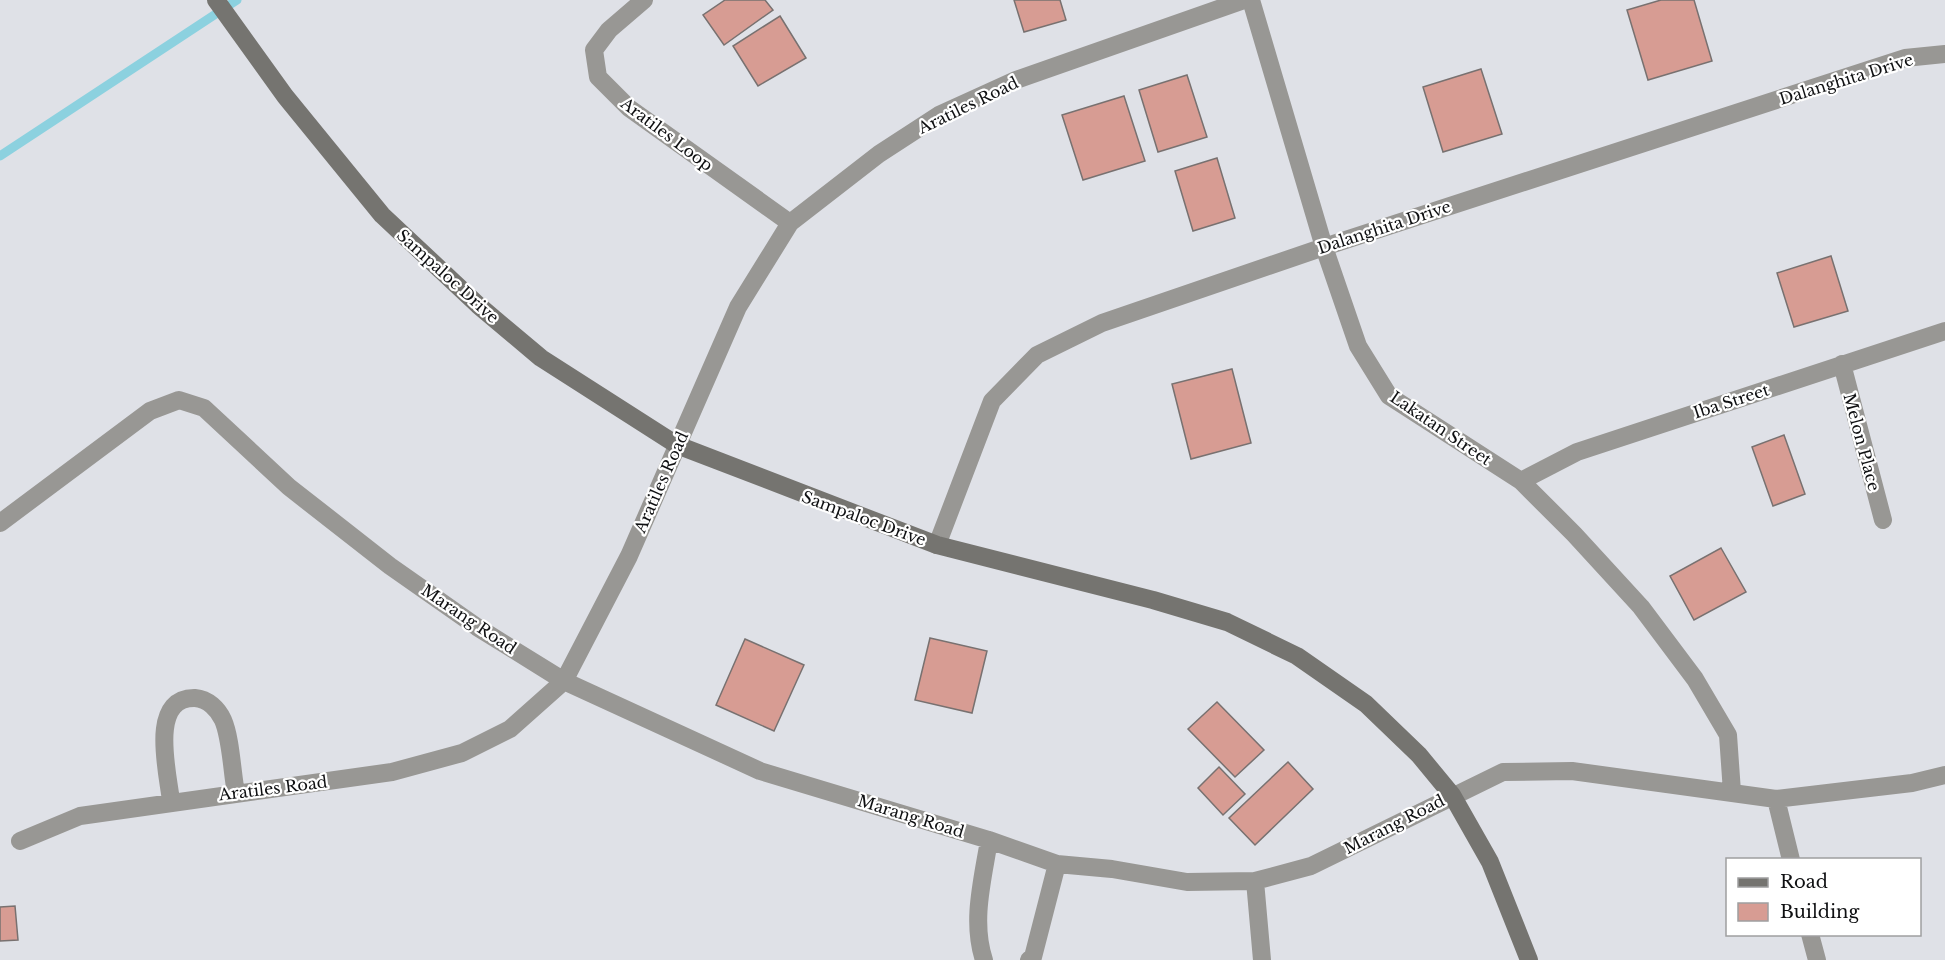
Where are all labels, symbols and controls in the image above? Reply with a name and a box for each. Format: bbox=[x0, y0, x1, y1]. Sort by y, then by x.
street label: Dalanghita Drive bbox=[1777, 49, 1915, 109]
street label: Aratiles Road bbox=[914, 72, 1022, 138]
street label: Aratiles Loop bbox=[616, 92, 717, 175]
street label: Dalanghita Drive bbox=[1315, 196, 1453, 258]
street label: Sampaloc Drive bbox=[393, 225, 503, 327]
street label: Iba Street bbox=[1691, 379, 1771, 423]
street label: Lakatan Street bbox=[1387, 387, 1495, 469]
street label: Melon Place bbox=[1839, 391, 1885, 493]
street label: Aratiles Road bbox=[629, 428, 692, 537]
street label: Sampaloc Drive bbox=[799, 486, 929, 550]
street label: Marang Road bbox=[418, 580, 521, 658]
street label: Aratiles Road bbox=[217, 771, 329, 805]
street label: Marang Road bbox=[855, 790, 967, 842]
street label: Marang Road bbox=[1340, 790, 1448, 858]
legend bbox=[1726, 858, 1921, 936]
text: Road bbox=[1780, 871, 1828, 893]
text: Building bbox=[1780, 901, 1859, 923]

